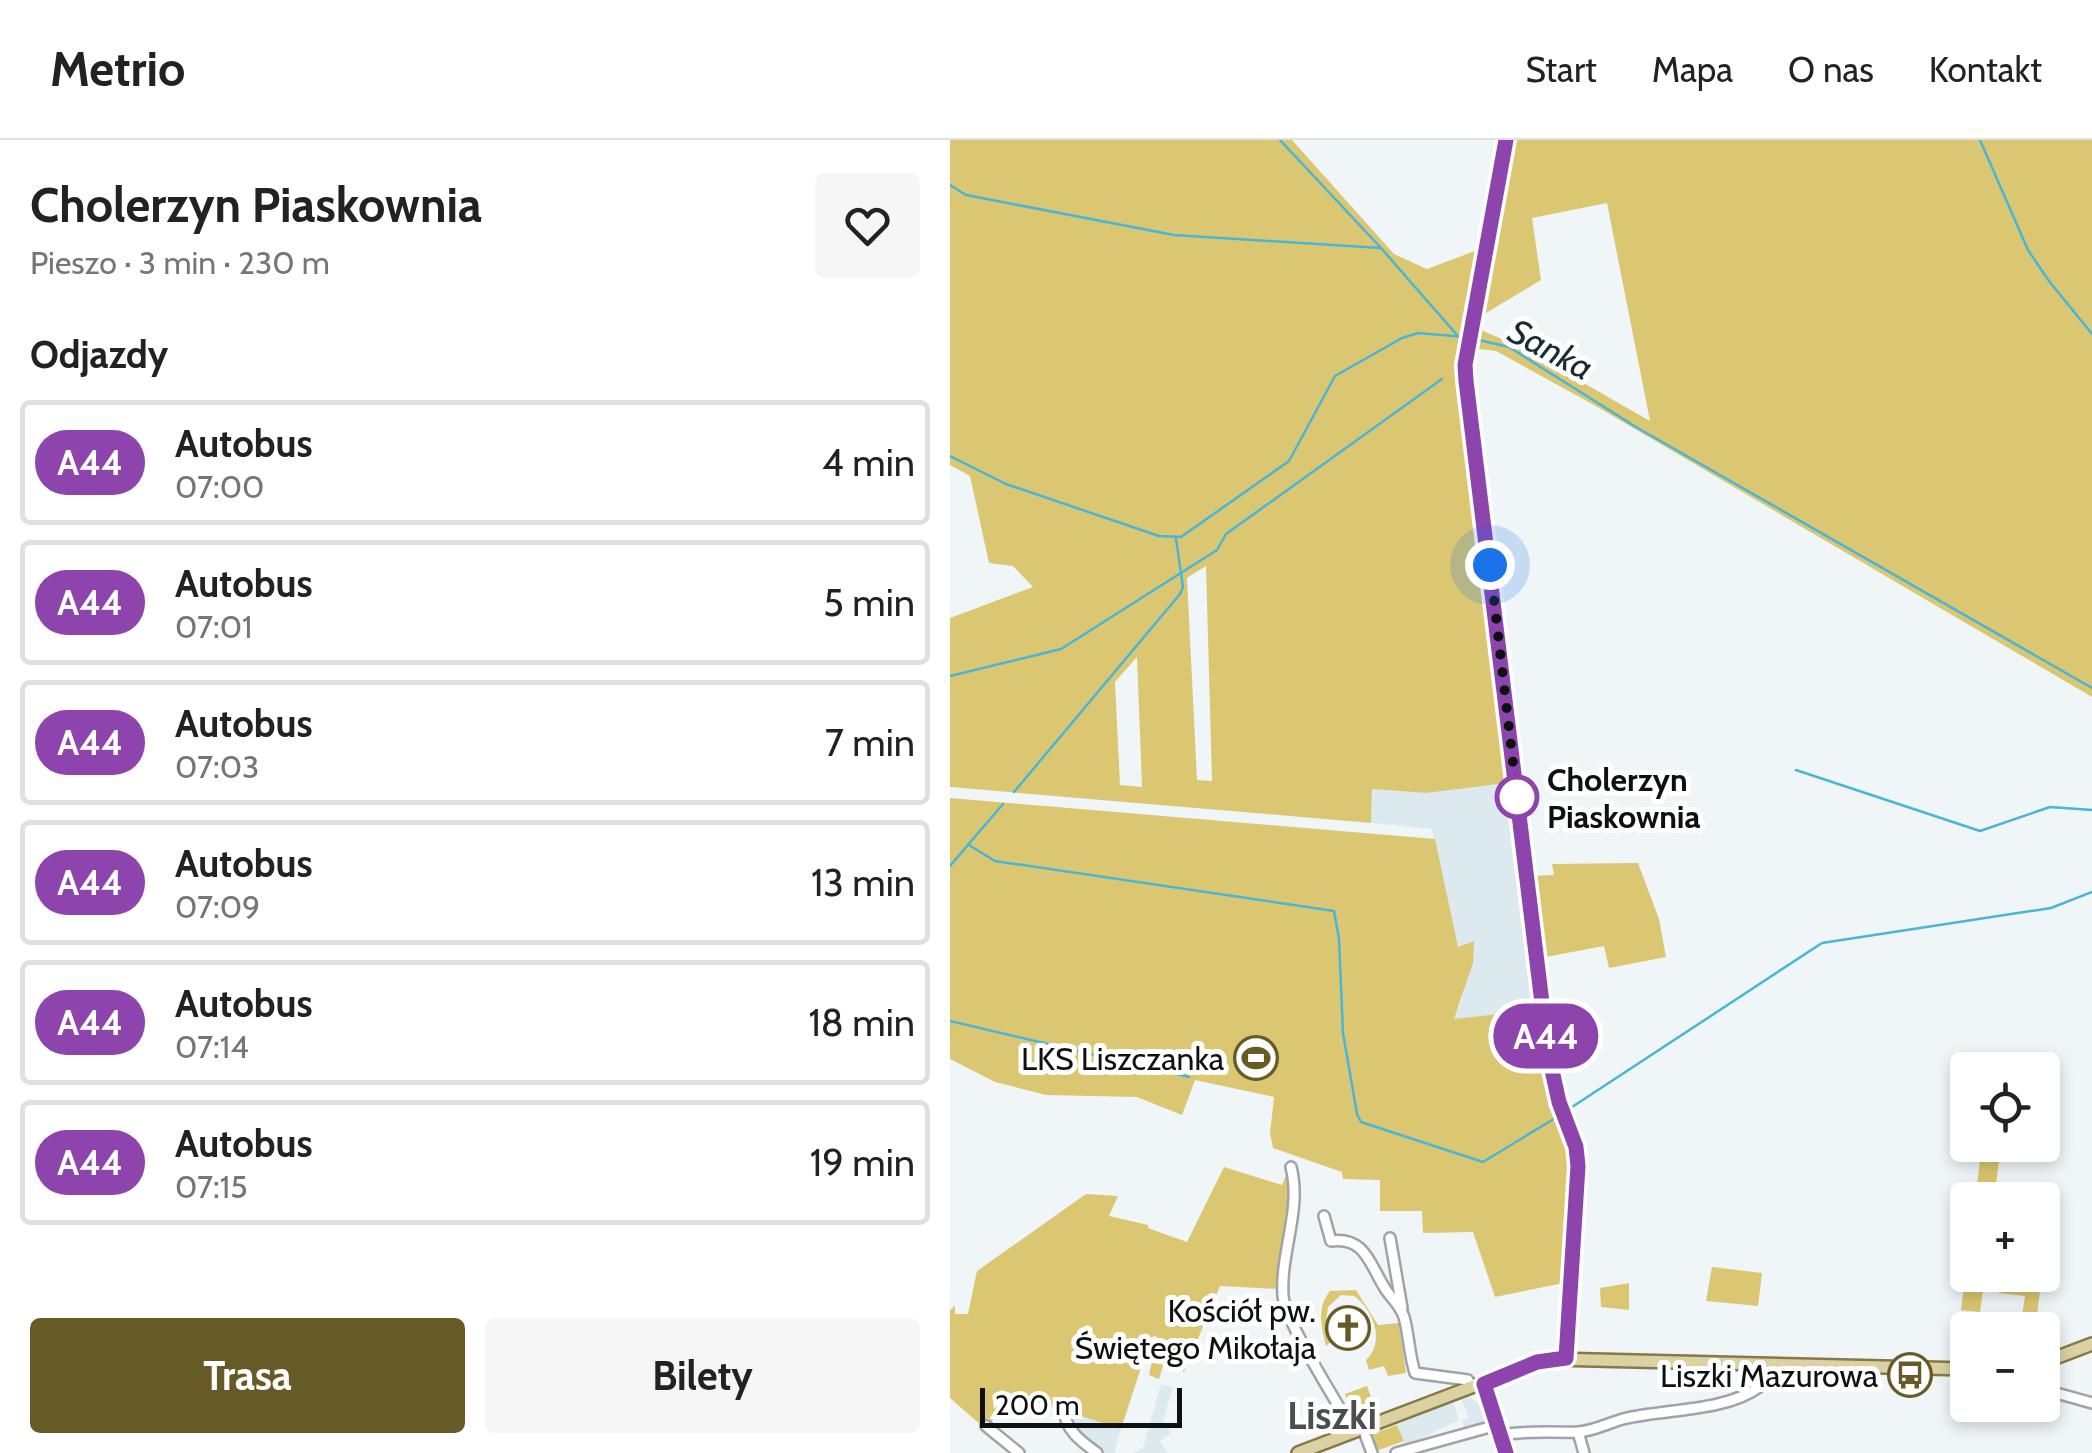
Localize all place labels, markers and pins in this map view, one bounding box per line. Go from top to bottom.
place label: Cholerzyn Piaskownia [1547,760,1701,836]
marker: Cholerzyn Piaskownia [1496,776,1538,818]
sports icon: LKS Liszczanka [1233,1035,1279,1081]
place label: LKS Liszczanka [1021,1039,1225,1078]
place label: Kościół pw. Świętego Mikołaja [1074,1291,1317,1367]
church icon: Kościół pw. Świętego Mikołaja [1325,1305,1371,1351]
bus stop icon: Liszki Mazurowa [1887,1352,1933,1398]
place label: Liszki Mazurowa [1660,1356,1879,1395]

